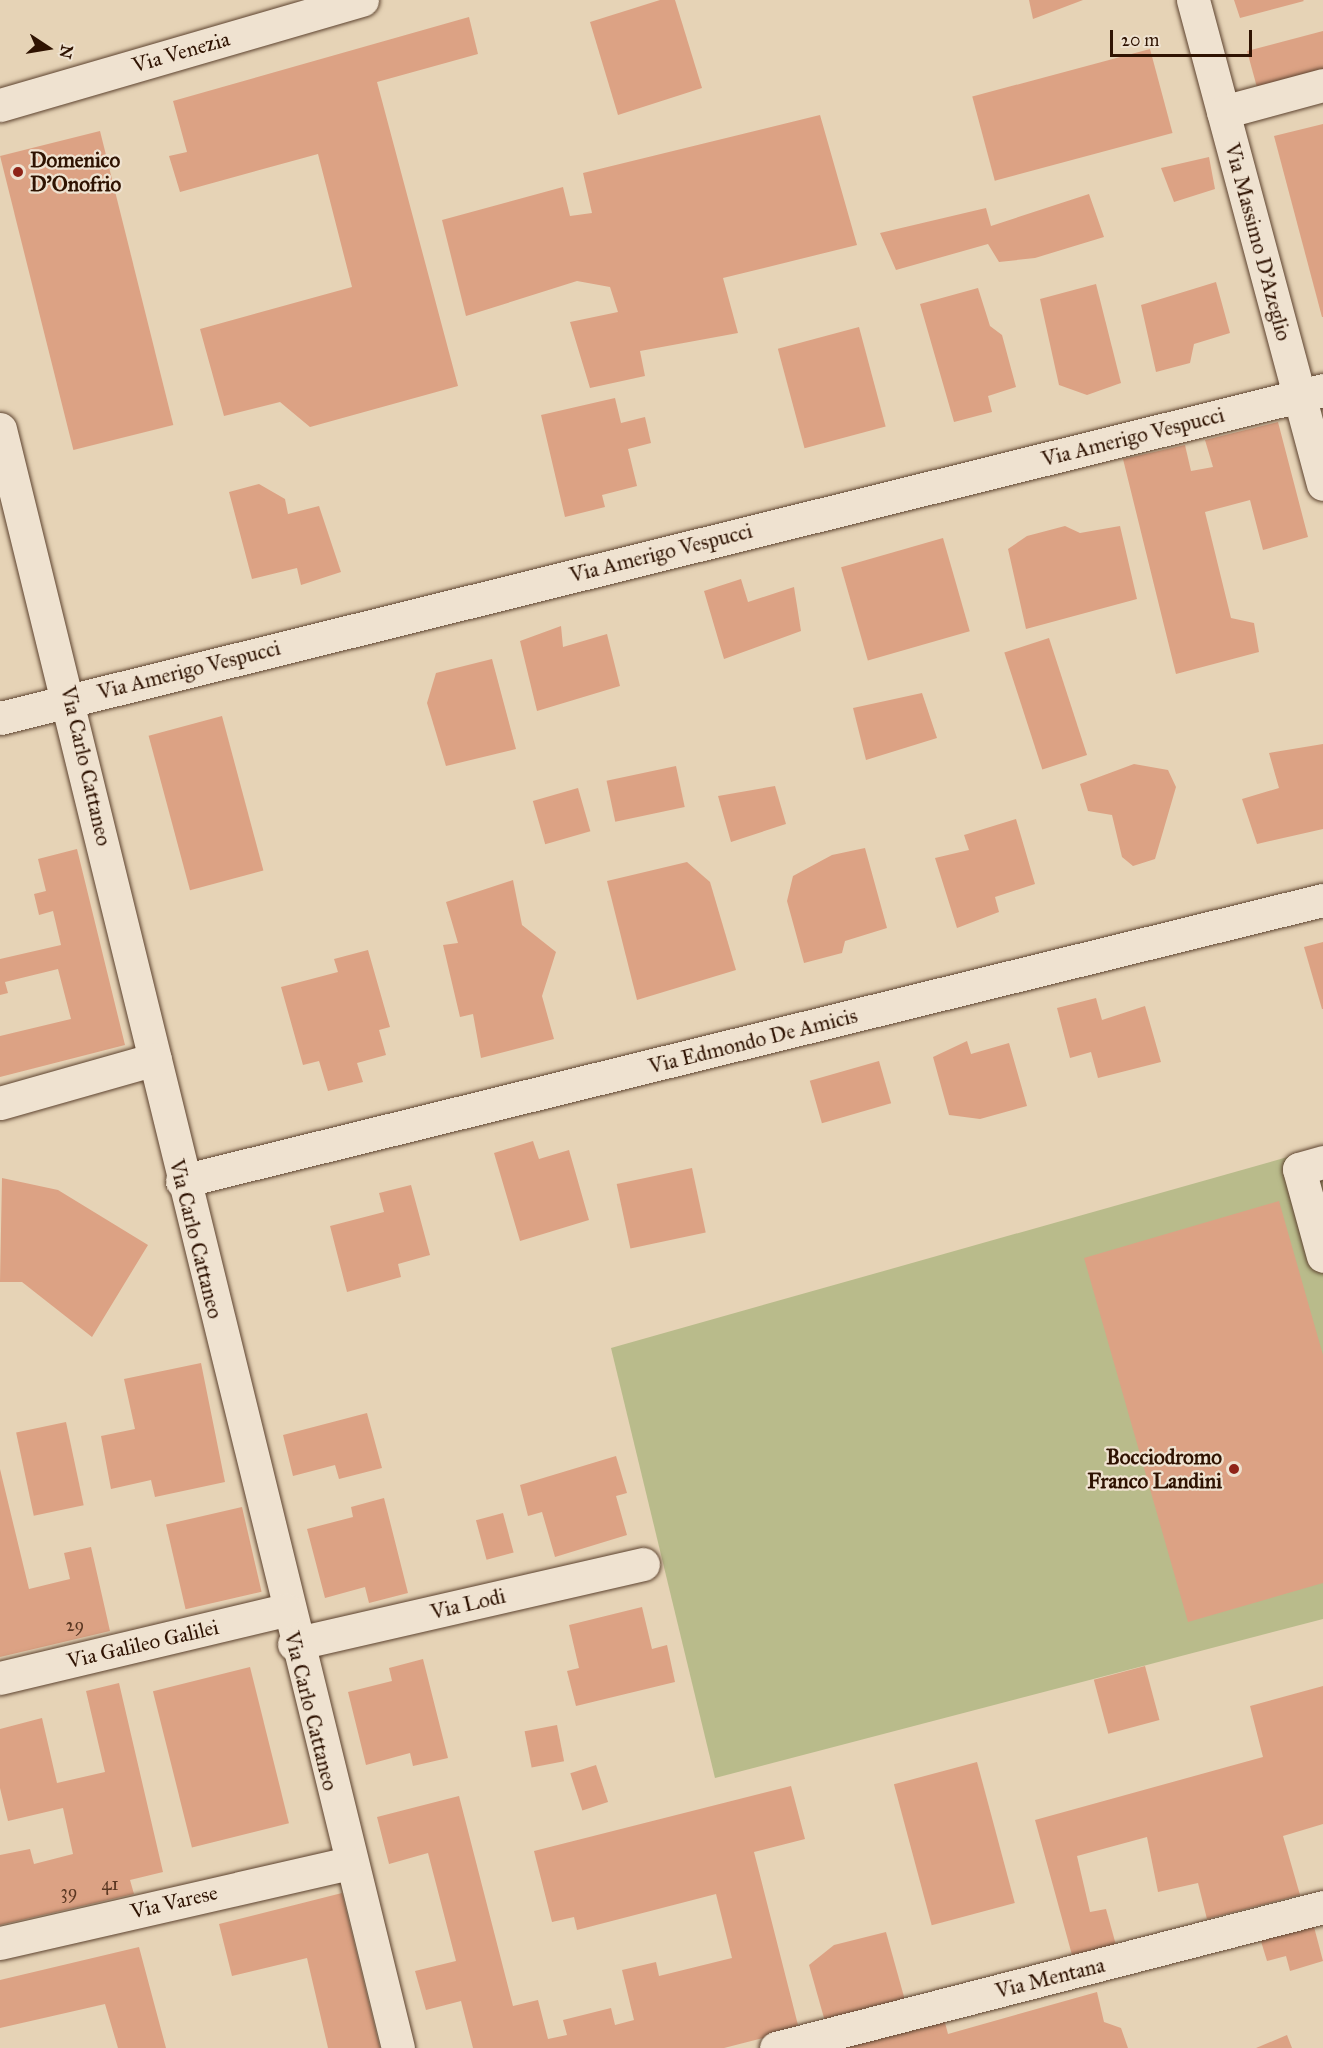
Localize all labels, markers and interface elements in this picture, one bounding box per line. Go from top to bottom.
north arrow [18,18,78,78]
scale bar [1113,18,1256,56]
street label: Via Venezia [129,26,233,78]
text: 20 m [1121,29,1159,51]
text: N [55,43,77,60]
street label: Via Massimo D'Azeglio [1219,140,1297,344]
place label: Domenico D'Onofrio [30,147,121,197]
marker: Domenico D'Onofrio [11,165,25,179]
street label: Via Amerigo Vespucci [1039,402,1227,472]
street label: Via Amerigo Vespucci [567,518,755,588]
street label: Via Amerigo Vespucci [95,635,283,705]
street label: Via Carlo Cattaneo [55,684,117,848]
street label: Via Edmondo De Amicis [646,1003,860,1079]
street label: Via Carlo Cattaneo [164,1157,228,1321]
place label: Bocciodromo Franco Landini [1087,1444,1222,1494]
marker: Bocciodromo Franco Landini [1227,1462,1241,1476]
street label: Via Lodi [428,1583,508,1625]
street label: Via Galileo Galilei [65,1614,221,1674]
house number: 29 [66,1614,84,1636]
street label: Via Carlo Cattaneo [279,1629,343,1793]
house number: 41 [101,1873,119,1895]
street label: Via Varese [128,1880,220,1924]
house number: 39 [61,1881,77,1903]
street label: Via Mentana [993,1952,1107,2004]

